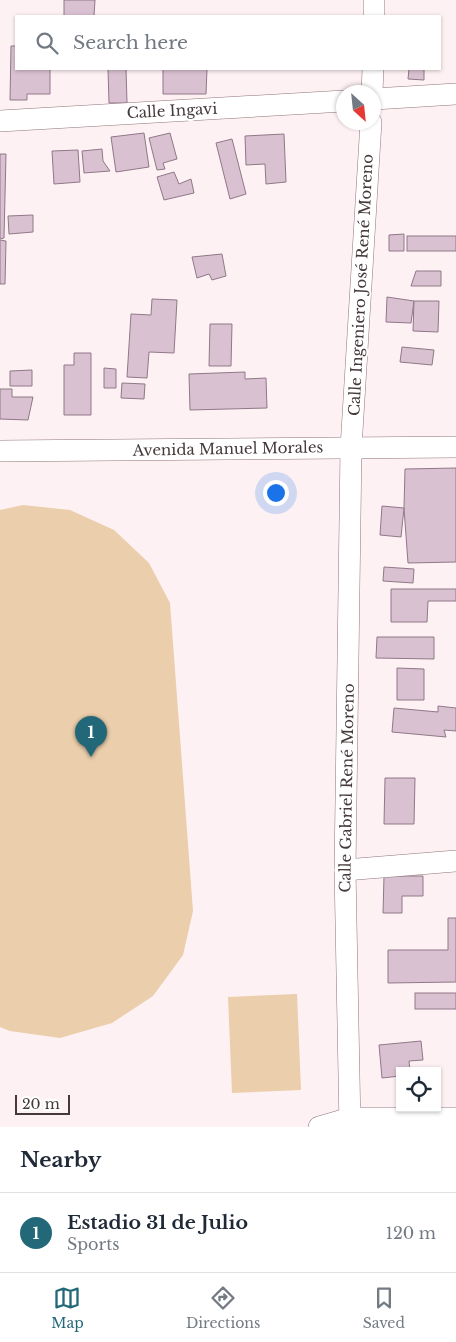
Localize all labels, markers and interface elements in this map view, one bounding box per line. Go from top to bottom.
search box [15,15,441,70]
icon: search [33,29,61,57]
text: Search here [73,31,188,54]
north arrow [336,85,381,130]
street label: Calle Ingavi [126,99,218,122]
street label: Calle Ingeniero José René Moreno [344,153,377,416]
street label: Avenida Manuel Morales [132,437,324,460]
your location [263,480,289,506]
street label: Calle Gabriel René Moreno [335,683,358,893]
pin: 1 [75,716,107,757]
map controls [396,1067,441,1112]
button: locate [396,1067,441,1112]
scale bar [15,1092,70,1115]
text: 20 m [22,1095,60,1113]
text: Nearby [20,1147,101,1173]
text: Estadio 31 de Julio [67,1211,248,1234]
text: 1 [33,1223,39,1243]
text: 120 m [386,1223,436,1243]
text: Sports [67,1234,120,1254]
tab: Map [51,1284,84,1332]
tab: Directions [186,1284,260,1332]
tab: Saved [363,1284,405,1332]

